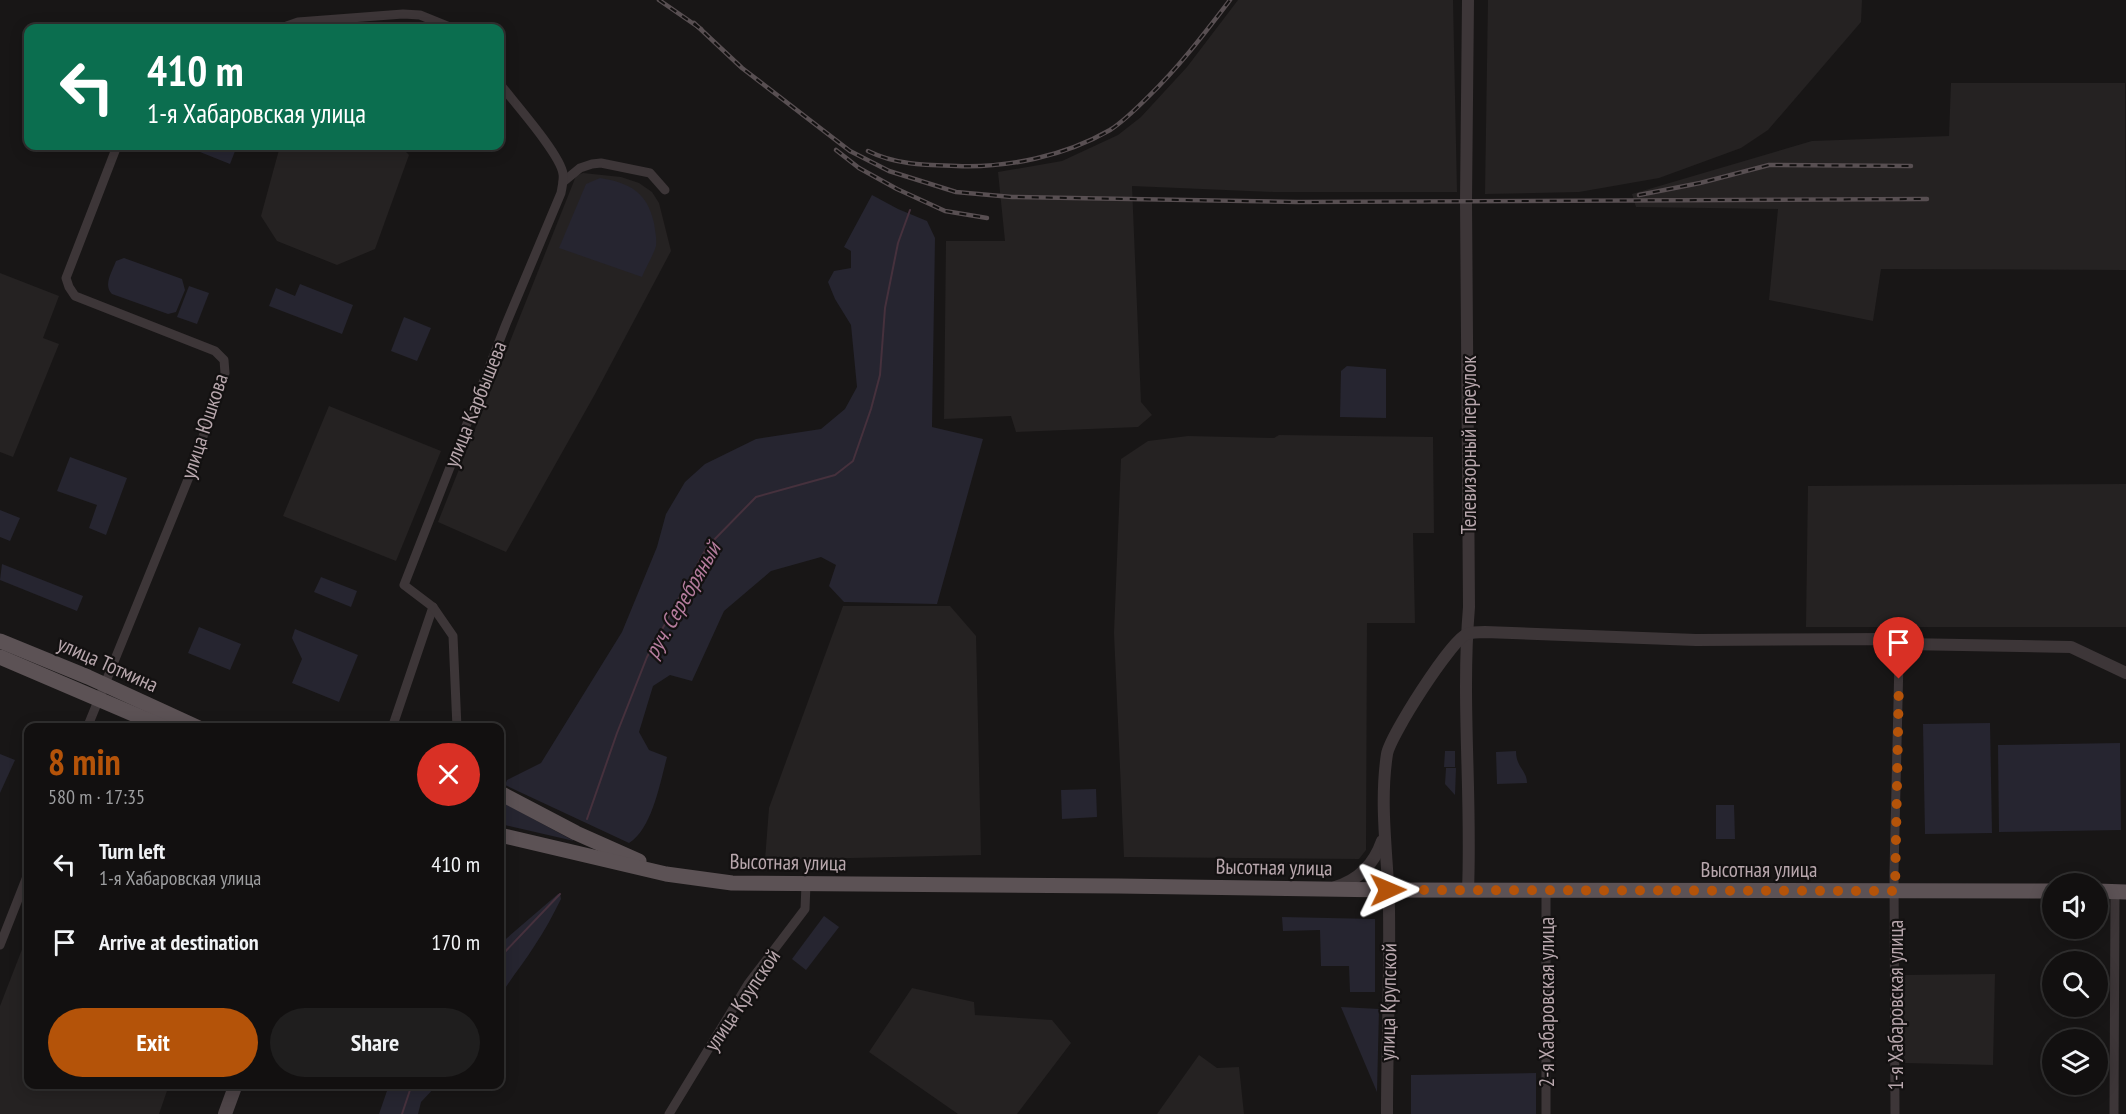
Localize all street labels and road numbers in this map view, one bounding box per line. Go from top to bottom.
street label: улица Карбышева [437,337,513,471]
street label: Телевизорный переулок [1455,356,1482,534]
street label: улица Юшкова [174,370,234,482]
street label: улица Тотмина [53,630,163,698]
street label: Высотная улица [729,847,847,877]
street label: Высотная улица [1215,852,1333,882]
street label: Высотная улица [1701,856,1817,883]
street label: 2-я Хабаровская улица [1533,917,1560,1087]
street label: 1-я Хабаровская улица [1882,920,1909,1090]
street label: улица Крупской [1373,943,1403,1061]
street label: улица Крупской [698,944,786,1056]

